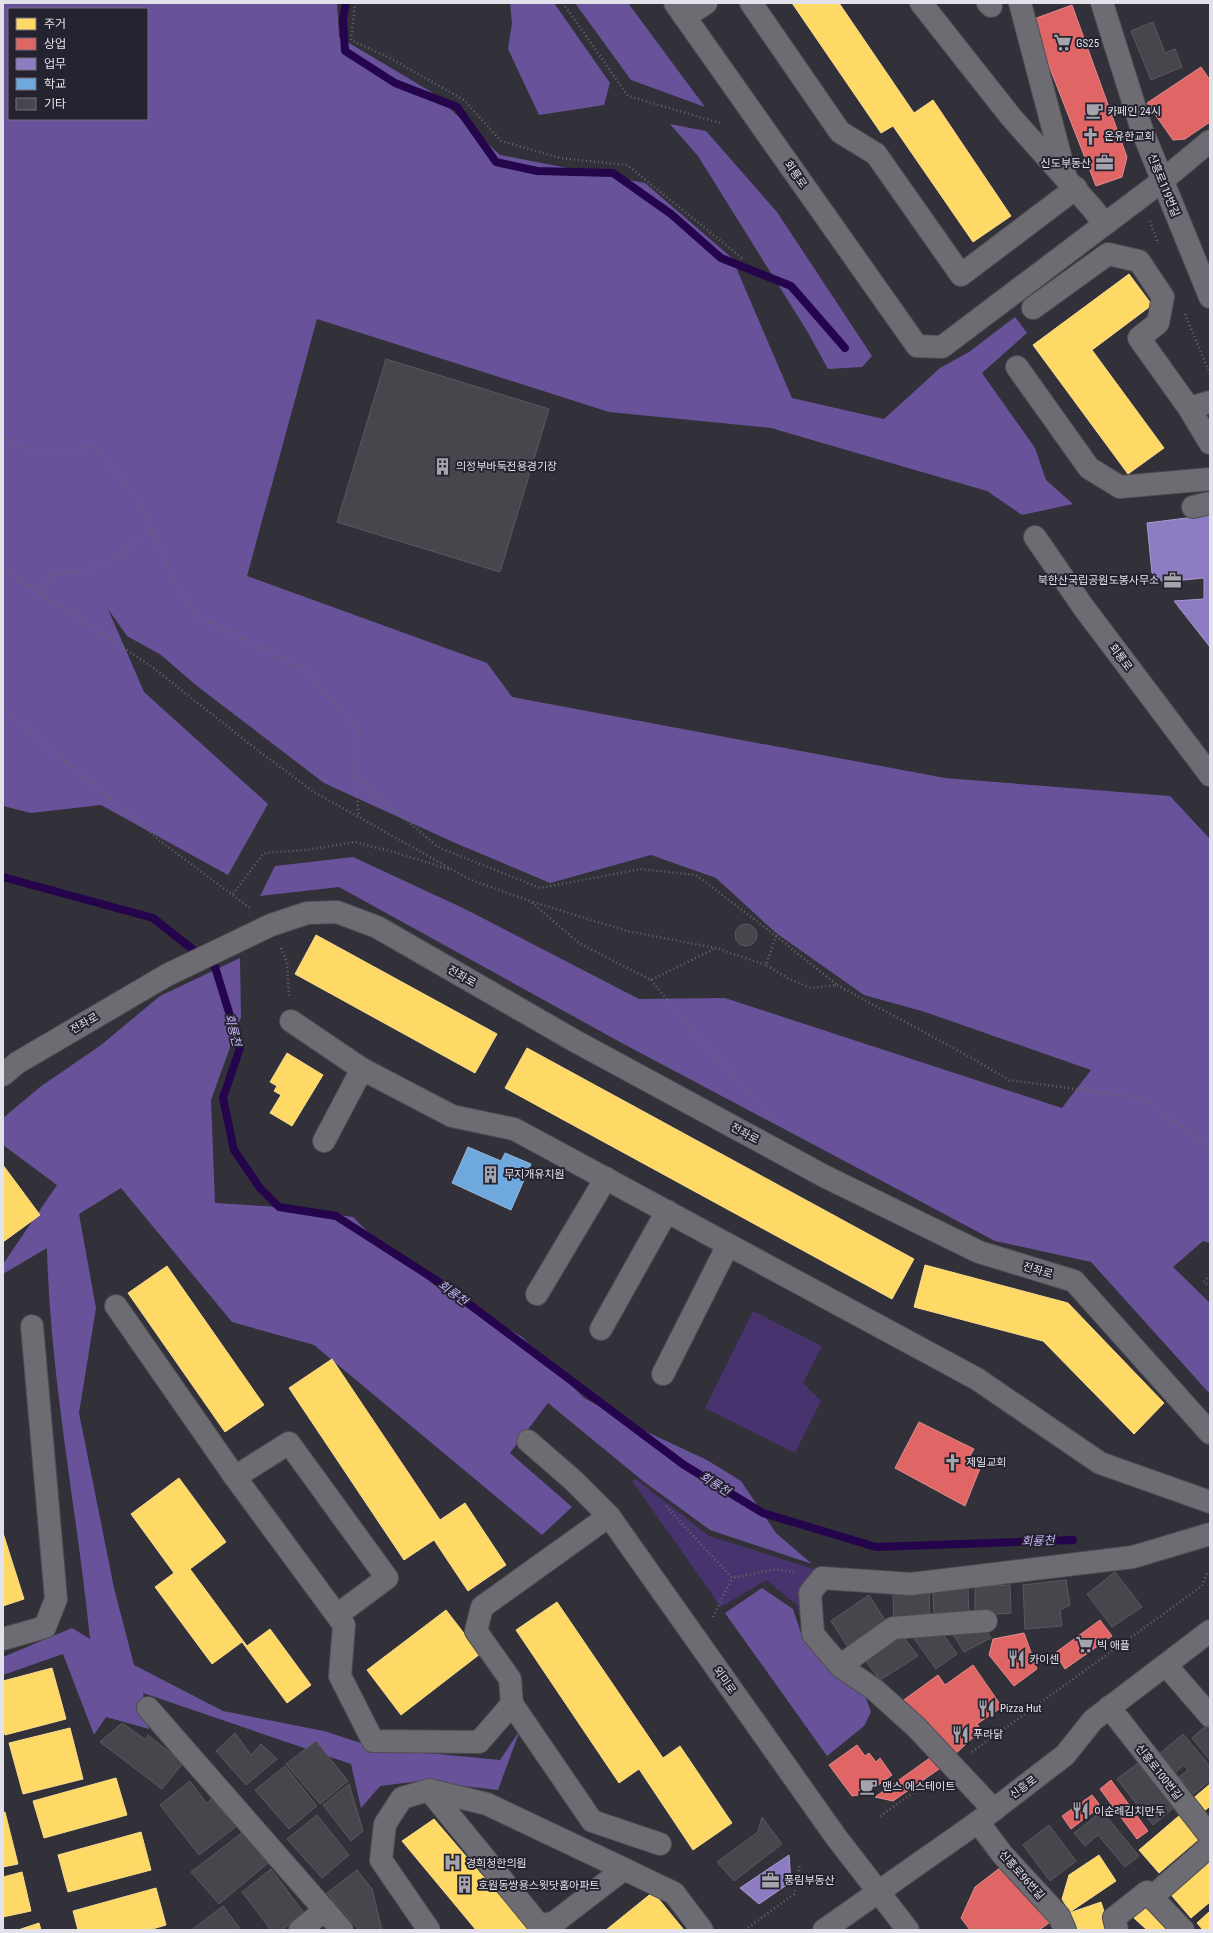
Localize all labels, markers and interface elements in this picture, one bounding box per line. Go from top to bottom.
legend [8,8,148,120]
text: 주거 [44,17,66,31]
supermarket icon: GS25 [1053,33,1073,53]
text: 상업 [44,37,66,51]
place label: GS25 [1076,37,1099,50]
text: 업무 [44,57,66,71]
text: 학교 [44,77,66,91]
text: 기타 [44,97,66,111]
cafe icon: 카페인 24시 [1084,101,1104,121]
place label: 카페인 24시 [1107,105,1161,118]
church icon: 온유한교회 [1081,126,1101,146]
place label: 온유한교회 [1104,130,1155,143]
street label: 신흥로119번길 [1145,152,1182,219]
office icon: 신도부동산 [1094,153,1114,173]
place label: 신도부동산 [1040,157,1091,170]
street label: 회룡로 [782,158,810,190]
building icon: 의정부바둑전용경기장 [433,456,453,476]
place label: 의정부바둑전용경기장 [456,460,557,473]
office icon: 북한산국립공원도봉사무소 [1162,570,1182,590]
place label: 북한산국립공원도봉사무소 [1038,574,1159,587]
street label: 회룡로 [1106,641,1135,673]
street label: 전좌로 [445,963,478,990]
street label: 전좌로 [68,1010,101,1037]
water label: 회룡천 [222,1012,244,1050]
street label: 전좌로 [728,1121,761,1146]
building icon: 무지개유치원 [481,1164,501,1184]
place label: 무지개유치원 [504,1168,565,1181]
street label: 전좌로 [1021,1260,1054,1281]
water label: 회룡천 [435,1278,472,1310]
church icon: 제일교회 [943,1452,963,1472]
place label: 제일교회 [966,1456,1006,1469]
water label: 회룡천 [697,1469,734,1500]
water label: 회룡천 [1021,1533,1057,1549]
supermarket icon: 빅 애플 [1074,1635,1094,1655]
place label: 빅 애플 [1097,1639,1130,1652]
restaurant icon: 카이센 [1006,1649,1026,1669]
place label: 카이센 [1029,1653,1059,1666]
street label: 외미로 [711,1664,739,1696]
restaurant icon: Pizza Hut [977,1698,997,1718]
place label: Pizza Hut [1000,1702,1041,1715]
restaurant icon: 푸라닭 [950,1724,970,1744]
place label: 푸라닭 [973,1728,1003,1741]
street label: 신흥로100번길 [1133,1742,1184,1803]
street label: 신흥로 [1007,1773,1039,1802]
cafe icon: 맨스 에스테이트 [859,1776,879,1796]
place label: 맨스 에스테이트 [882,1780,955,1793]
restaurant icon: 이순례김치만두 [1071,1801,1091,1821]
place label: 이순례김치만두 [1094,1805,1165,1818]
street label: 신흥로96번길 [996,1848,1047,1903]
hospital icon: 경희청한의원 [443,1853,463,1873]
place label: 경희청한의원 [466,1857,527,1870]
office icon: 풍림부동산 [761,1870,781,1890]
place label: 풍림부동산 [784,1874,835,1887]
building icon: 호원동쌍용스윗닷홈아파트 [455,1875,475,1895]
place label: 호원동쌍용스윗닷홈아파트 [478,1879,599,1892]

